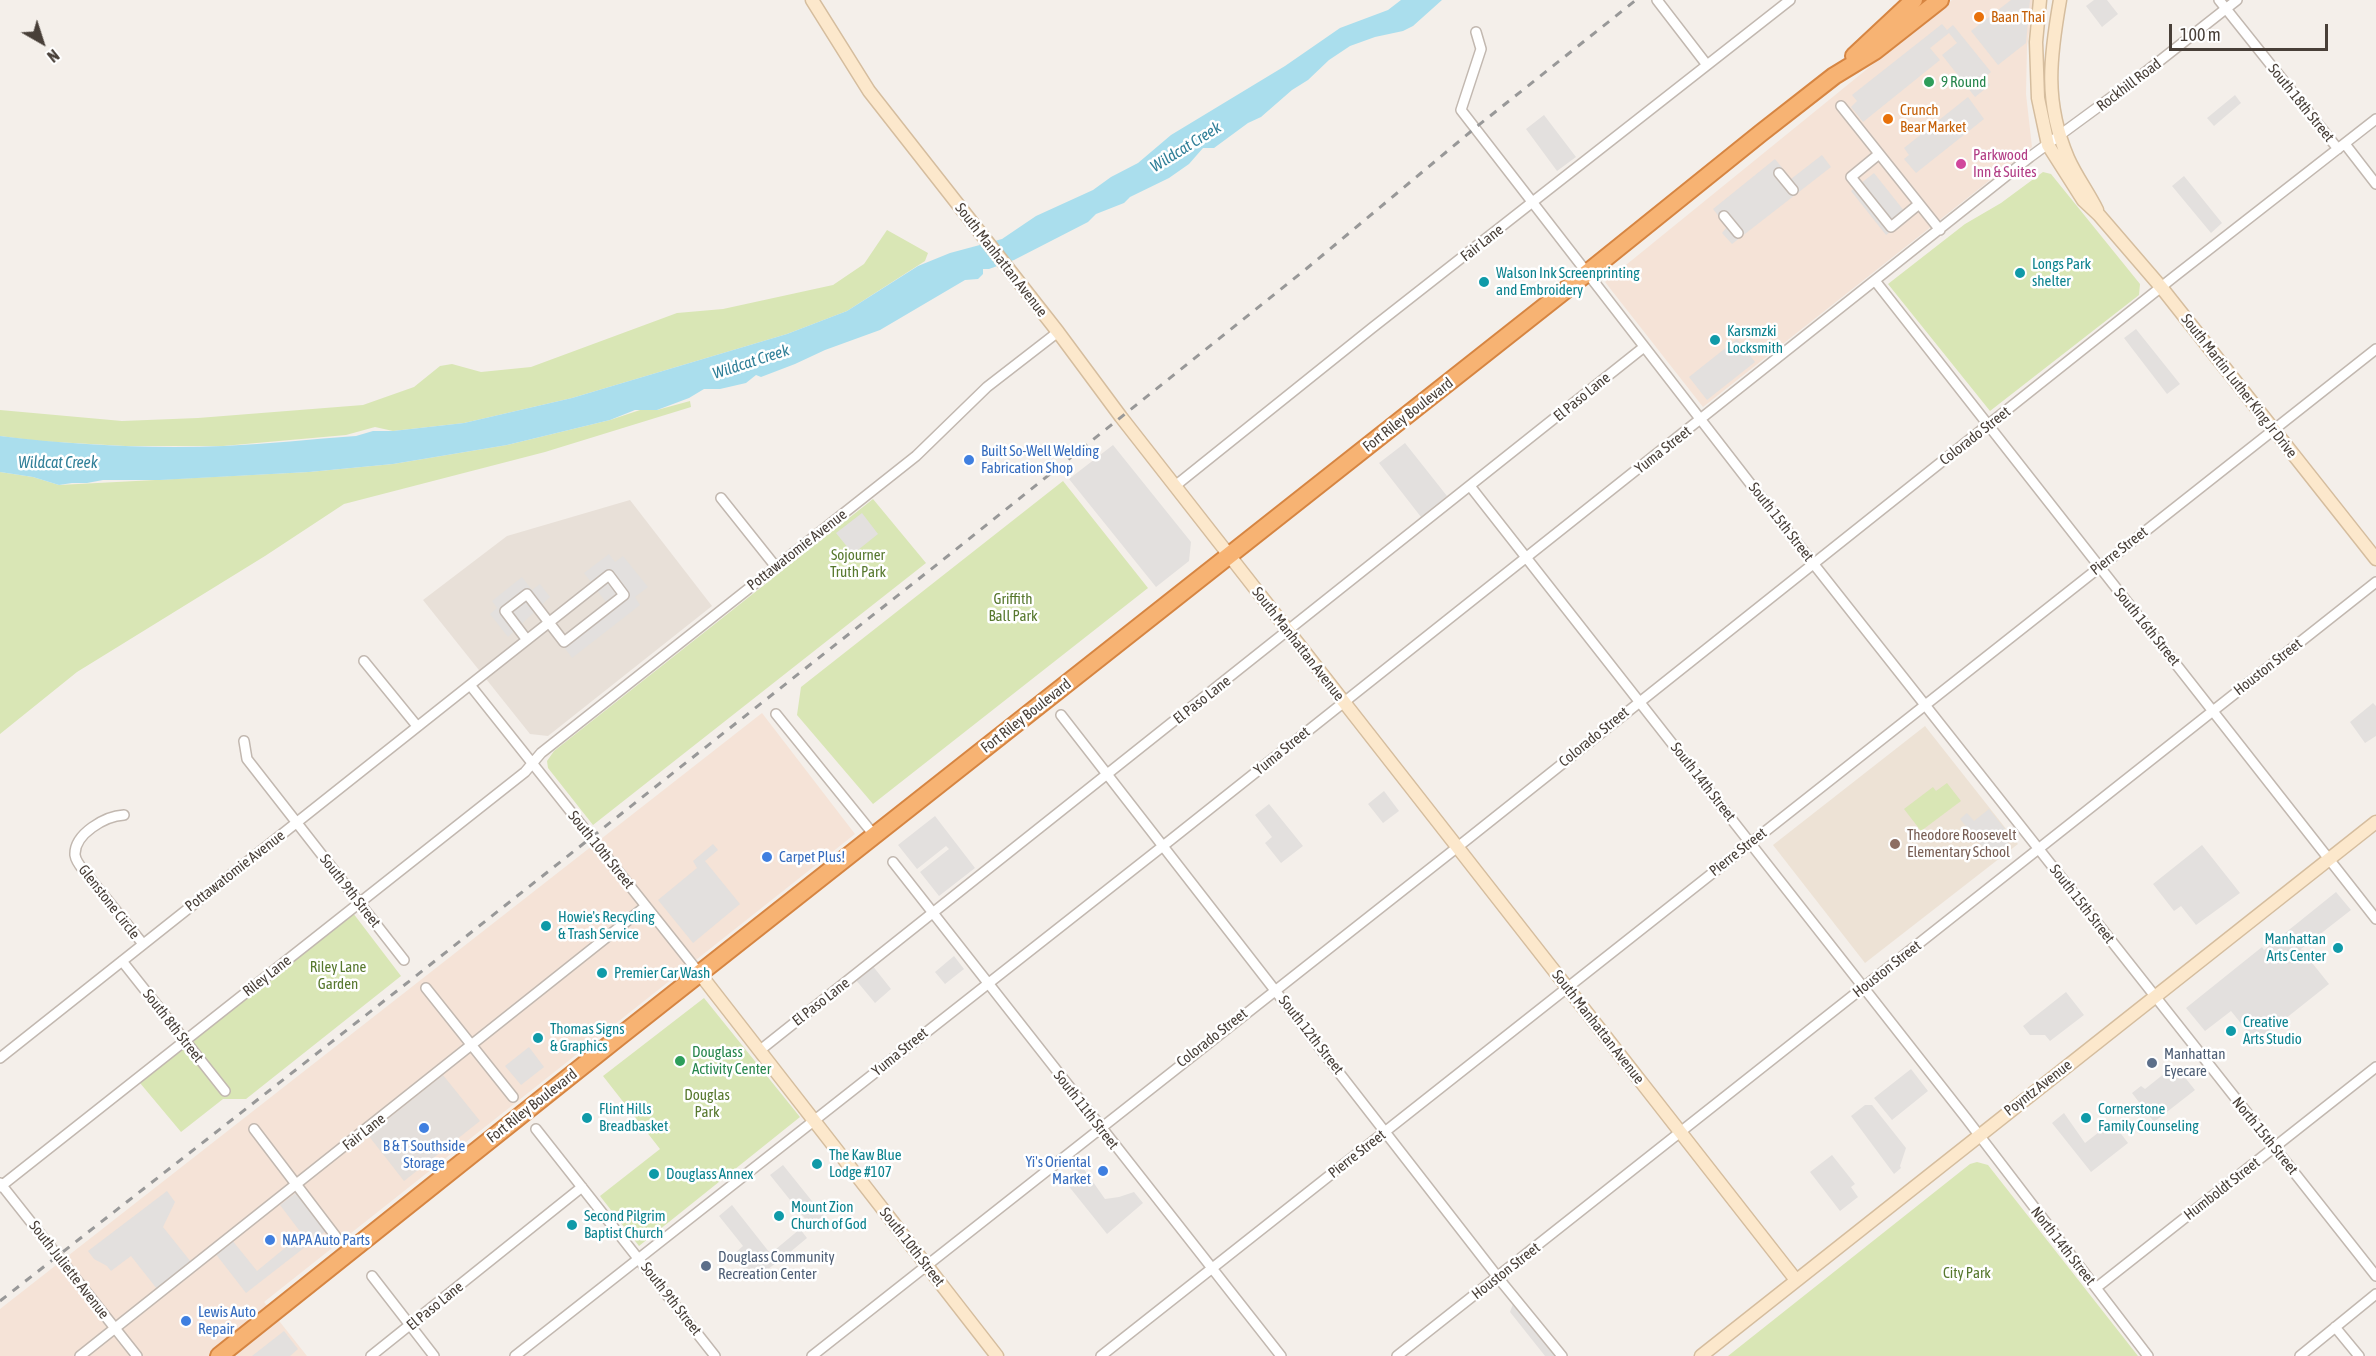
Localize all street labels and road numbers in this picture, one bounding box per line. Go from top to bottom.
street label: Rockhill Road [2093,55,2165,115]
street label: South 18th Street [2264,60,2338,146]
street label: South Manhattan Avenue [951,200,1051,320]
street label: Fair Lane [1457,221,1507,265]
street label: South Martin Luther King Jr Drive [2177,311,2301,461]
street label: El Paso Lane [1550,369,1614,425]
street label: Fort Riley Boulevard [1359,374,1457,456]
street label: Colorado Street [1936,403,2014,469]
street label: Yuma Street [1631,422,1695,478]
street label: South 15th Street [1745,479,1817,565]
street label: Pottawatomie Avenue [744,506,850,594]
street label: Pierre Street [2087,523,2151,579]
street label: South Manhattan Avenue [1248,584,1348,704]
street label: South 16th Street [2110,584,2184,670]
street label: Houston Street [2230,635,2306,699]
street label: El Paso Lane [1170,672,1234,728]
street label: Fort Riley Boulevard [977,675,1075,757]
street label: Colorado Street [1555,703,1633,771]
street label: Yuma Street [1250,723,1314,779]
street label: South 14th Street [1667,739,1739,825]
street label: South 10th Street [564,807,638,893]
street label: Pierre Street [1706,824,1770,880]
street label: Pottawatomie Avenue [182,827,288,915]
street label: South 9th Street [316,851,384,931]
street label: Glenstone Circle [74,861,144,943]
street label: South 15th Street [2046,861,2118,947]
street label: Houston Street [1849,937,1925,1001]
street label: Riley Lane [239,952,295,1000]
street label: South Manhattan Avenue [1548,967,1648,1087]
street label: El Paso Lane [789,974,853,1030]
street label: South 8th Street [139,986,207,1066]
street label: South 12th Street [1275,992,1347,1078]
street label: Colorado Street [1173,1005,1251,1071]
street label: Yuma Street [868,1024,932,1080]
street label: Poyntz Avenue [2001,1056,2075,1120]
street label: Fort Riley Boulevard [483,1065,581,1147]
street label: South 11th Street [1050,1067,1122,1153]
street label: North 15th Street [2228,1094,2302,1178]
street label: Fair Lane [339,1110,389,1154]
street label: Pierre Street [1325,1126,1389,1182]
street label: Humboldt Street [2181,1154,2263,1224]
street label: North 14th Street [2027,1203,2099,1289]
street label: South 10th Street [876,1204,948,1290]
street label: South Juliette Avenue [25,1217,113,1323]
street label: Houston Street [1468,1239,1544,1303]
street label: South 9th Street [637,1259,705,1339]
street label: El Paso Lane [403,1278,467,1334]

